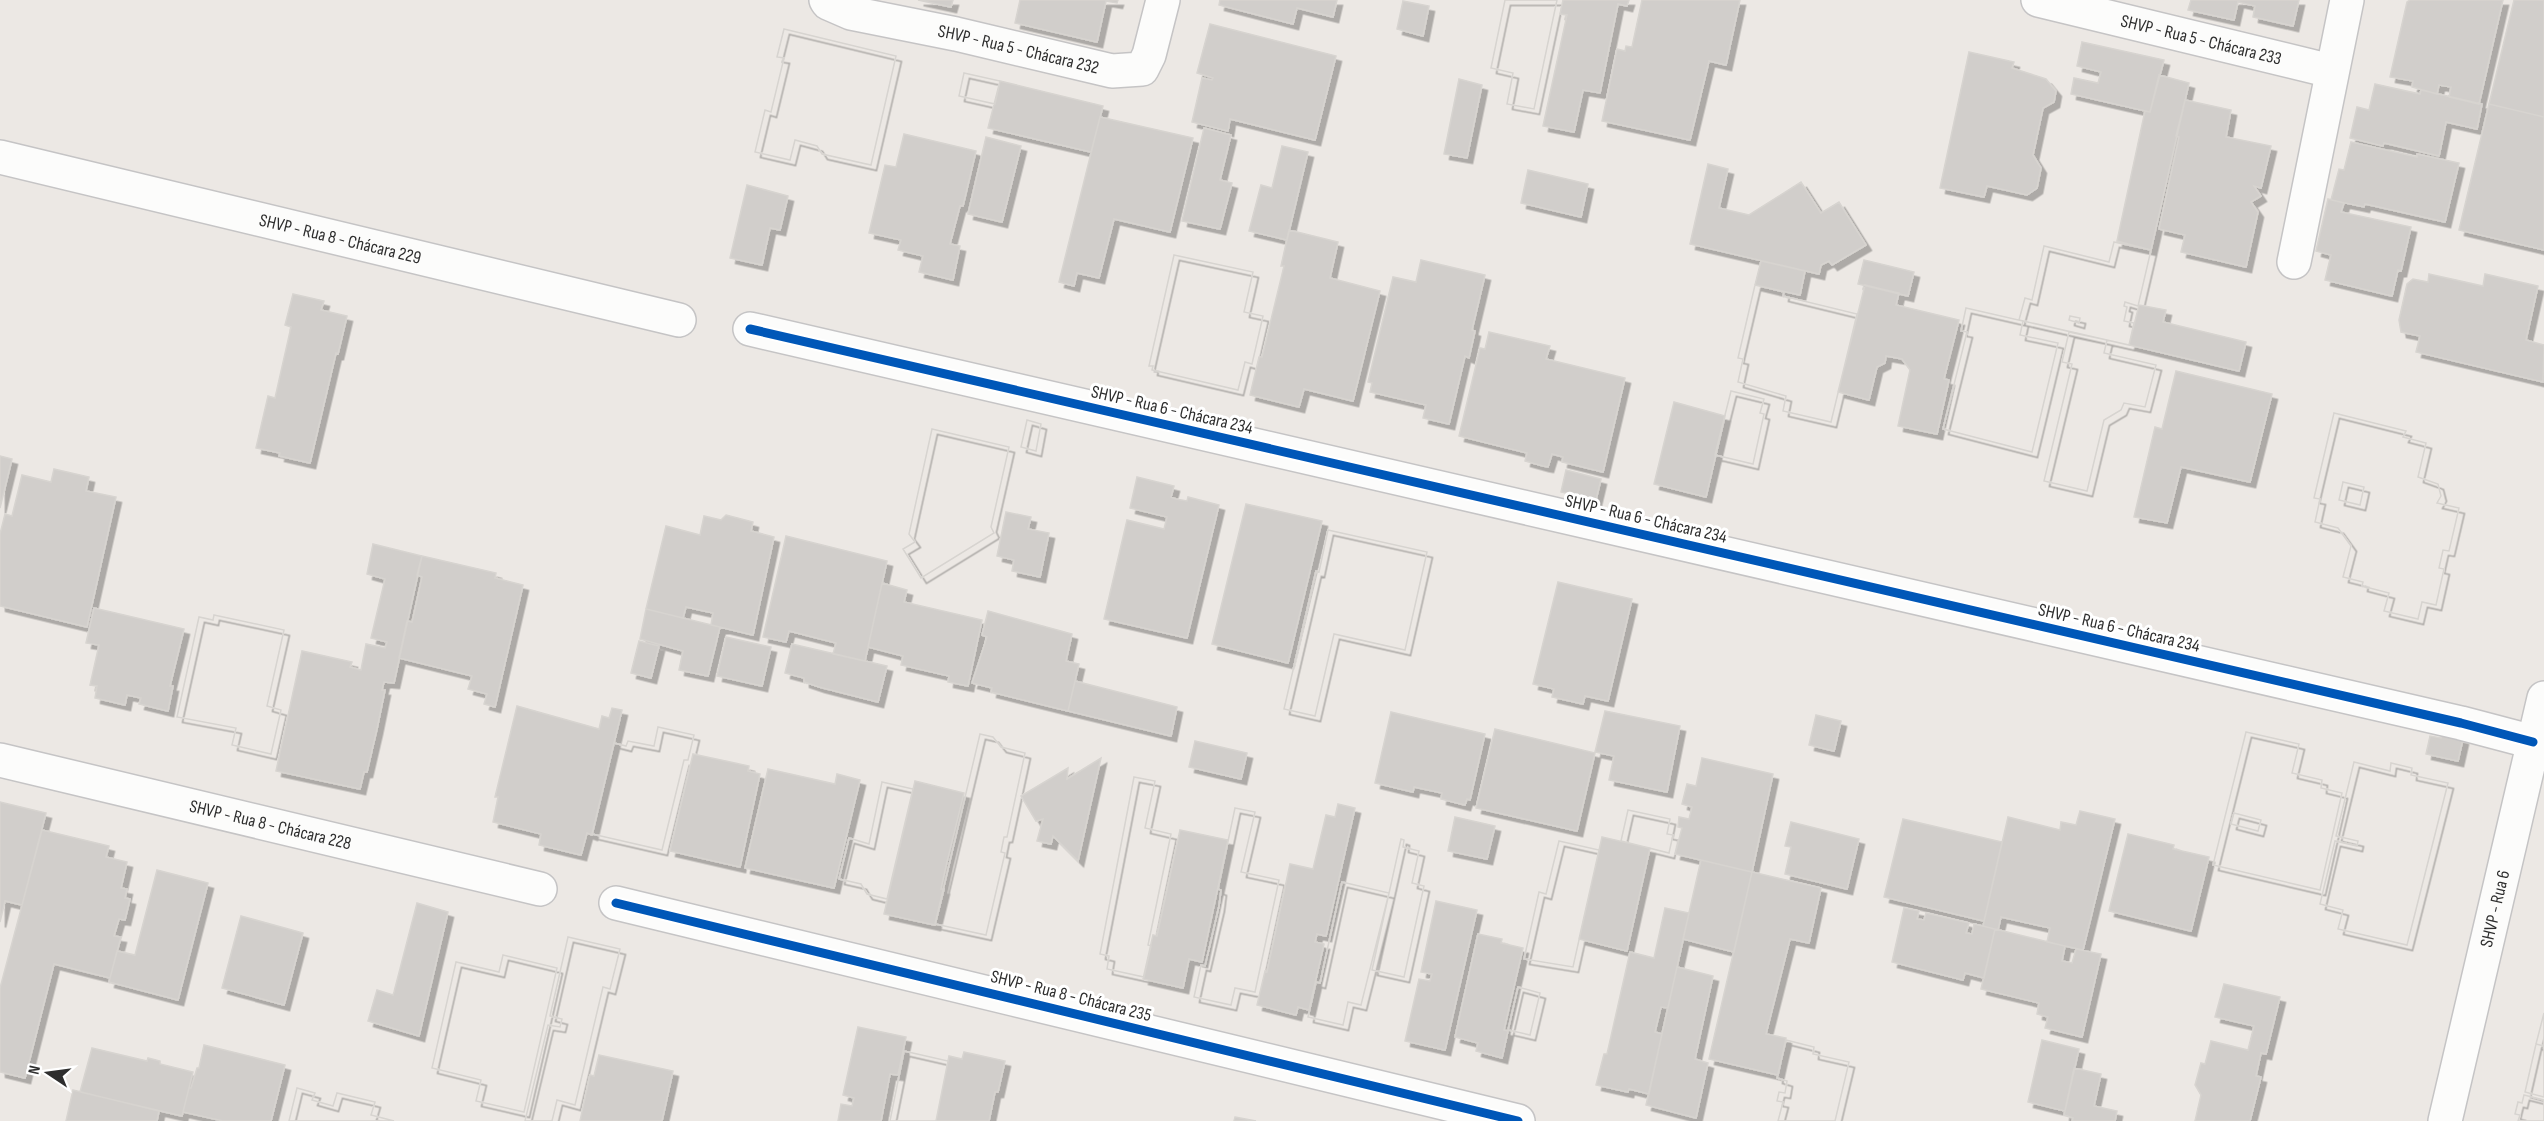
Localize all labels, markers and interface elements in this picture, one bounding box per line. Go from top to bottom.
street label: SHVP - Rua 5 - Chácara 233 [2119,10,2284,69]
street label: SHVP - Rua 5 - Chácara 232 [936,20,1101,78]
street label: SHVP - Rua 8 - Chácara 229 [257,209,423,268]
street label: SHVP - Rua 6 - Chácara 234 [1089,381,1255,439]
street label: SHVP - Rua 6 - Chácara 234 [1563,490,1729,548]
street label: SHVP - Rua 6 - Chácara 234 [2036,599,2202,657]
street label: SHVP - Rua 8 - Chácara 228 [187,795,353,854]
street label: SHVP - Rua 6 [2476,868,2514,949]
street label: SHVP - Rua 8 - Chácara 235 [988,966,1154,1026]
north arrow [18,1043,78,1103]
text: N [25,1064,45,1076]

